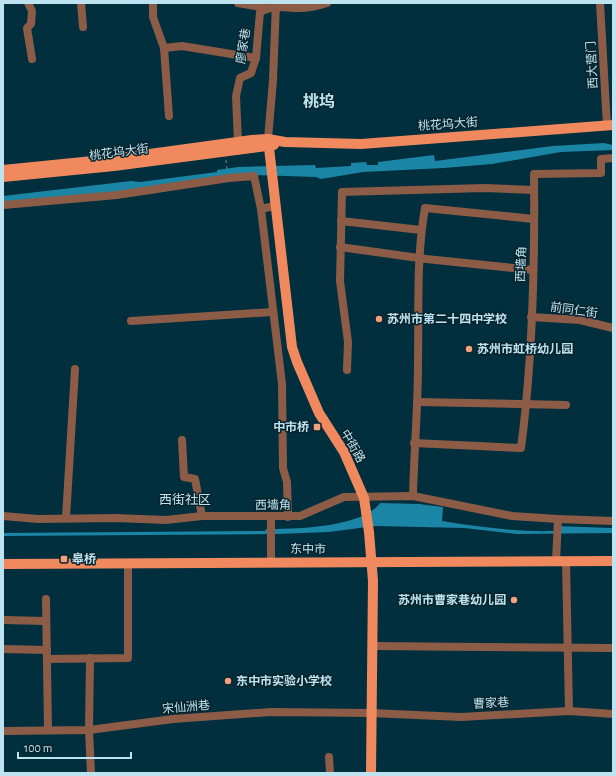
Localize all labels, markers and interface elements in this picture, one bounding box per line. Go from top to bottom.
street label: 廖家巷 [233,27,252,65]
street label: 西大营门 [584,41,599,89]
district label: 桃坞 [303,92,335,110]
street label: 桃花坞大街 [418,115,478,132]
street label: 桃花坞大街 [88,141,150,162]
street label: 西墙角 [513,246,528,282]
street label: 前同仁街 [549,300,599,319]
place label: 苏州市第二十四中学校 [387,312,507,325]
marker: 苏州市第二十四中学校 [374,314,384,324]
place label: 苏州市虹桥幼儿园 [477,342,573,355]
marker: 苏州市虹桥幼儿园 [464,344,474,354]
place label: 中市桥 [273,420,309,433]
marker: 中市桥 [312,422,322,432]
street label: 中街路 [339,427,368,465]
district label: 西街社区 [159,493,211,507]
street label: 西墙角 [255,498,291,511]
street label: 东中市 [290,542,326,555]
place label: 皋桥 [72,552,96,565]
marker: 皋桥 [59,554,69,564]
place label: 苏州市曹家巷幼儿园 [398,593,506,606]
marker: 苏州市曹家巷幼儿园 [509,595,519,605]
place label: 东中市实验小学校 [236,674,332,687]
marker: 东中市实验小学校 [223,676,233,686]
street label: 曹家巷 [473,695,509,710]
street label: 宋仙洲巷 [161,698,210,715]
scale bar [18,734,131,760]
text: 100 m [24,742,52,754]

